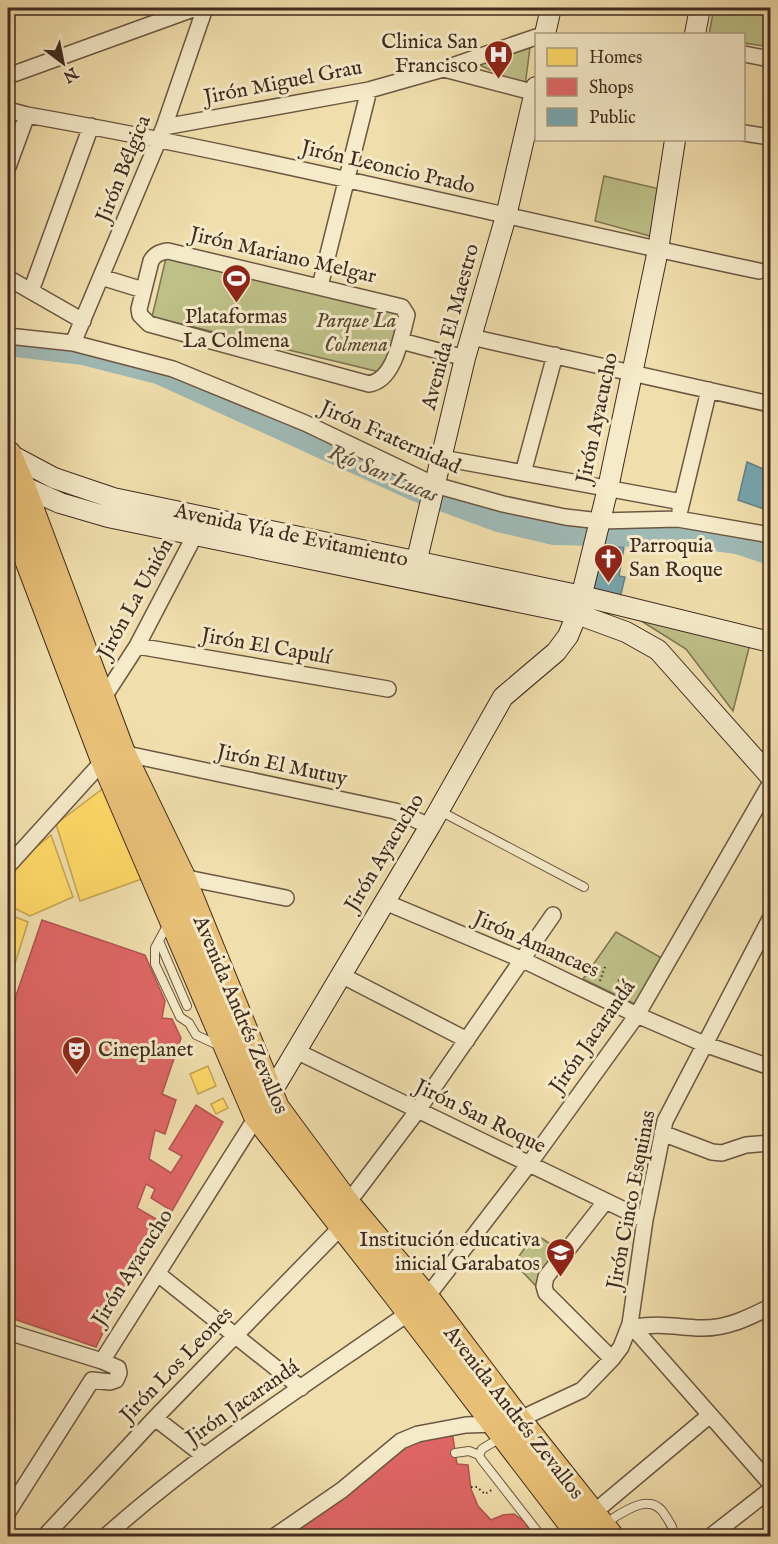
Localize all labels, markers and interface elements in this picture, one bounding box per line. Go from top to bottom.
place label: Clinica San Francisco [381,29,478,80]
north arrow [33,33,93,93]
legend [535,33,745,141]
hospital icon: Clinica San Francisco [483,38,515,80]
text: Homes [589,47,642,70]
street label: Jirón Miguel Grau [200,54,365,112]
text: N [59,61,82,86]
text: Shops [589,77,634,100]
text: Public [589,107,636,130]
street label: Jirón Bélgica [90,111,158,228]
street label: Jirón Leoncio Prado [296,134,478,201]
street label: Jirón Mariano Melgar [185,221,379,291]
street label: Avenida El Maestro [416,241,486,414]
sports icon: Plataformas La Colmena [220,262,252,304]
place label: Plataformas La Colmena [183,304,290,355]
park label: Parque La Colmena [316,308,396,359]
street label: Jirón Ayacucho [571,350,625,488]
street label: Jirón Fraternidad [314,394,465,481]
water label: Río San Lucas [324,438,443,510]
street label: Avenida Vía de Evitamiento [171,498,411,574]
place label: Parroquia San Roque [629,533,723,584]
street label: Jirón La Unión [91,534,180,666]
church icon: Parroquia San Roque [592,542,624,584]
street label: Jirón El Capulí [197,622,334,672]
street label: Jirón El Mutuy [212,739,350,793]
street label: Jirón Ayacucho [338,789,431,919]
street label: Jirón Amancaes [467,904,603,985]
street label: Avenida Andrés Zevallos [186,911,294,1118]
street label: Jirón Jacarandá [543,974,642,1101]
theatre icon: Cineplanet [61,1034,93,1076]
place label: Cineplanet [98,1037,194,1064]
street label: Jirón San Roque [408,1073,550,1161]
street label: Jirón Cinco Esquinas [601,1108,663,1294]
street label: Jirón Ayacucho [85,1204,180,1333]
place label: Institución educativa inicial Garabatos [359,1227,541,1278]
school or university icon: Institución educativa inicial Garabatos [545,1236,577,1278]
street label: Jirón Los Leones [113,1301,239,1430]
street label: Avenida Andrés Zevallos [436,1320,589,1505]
street label: Jirón Jacarandá [179,1354,306,1453]

